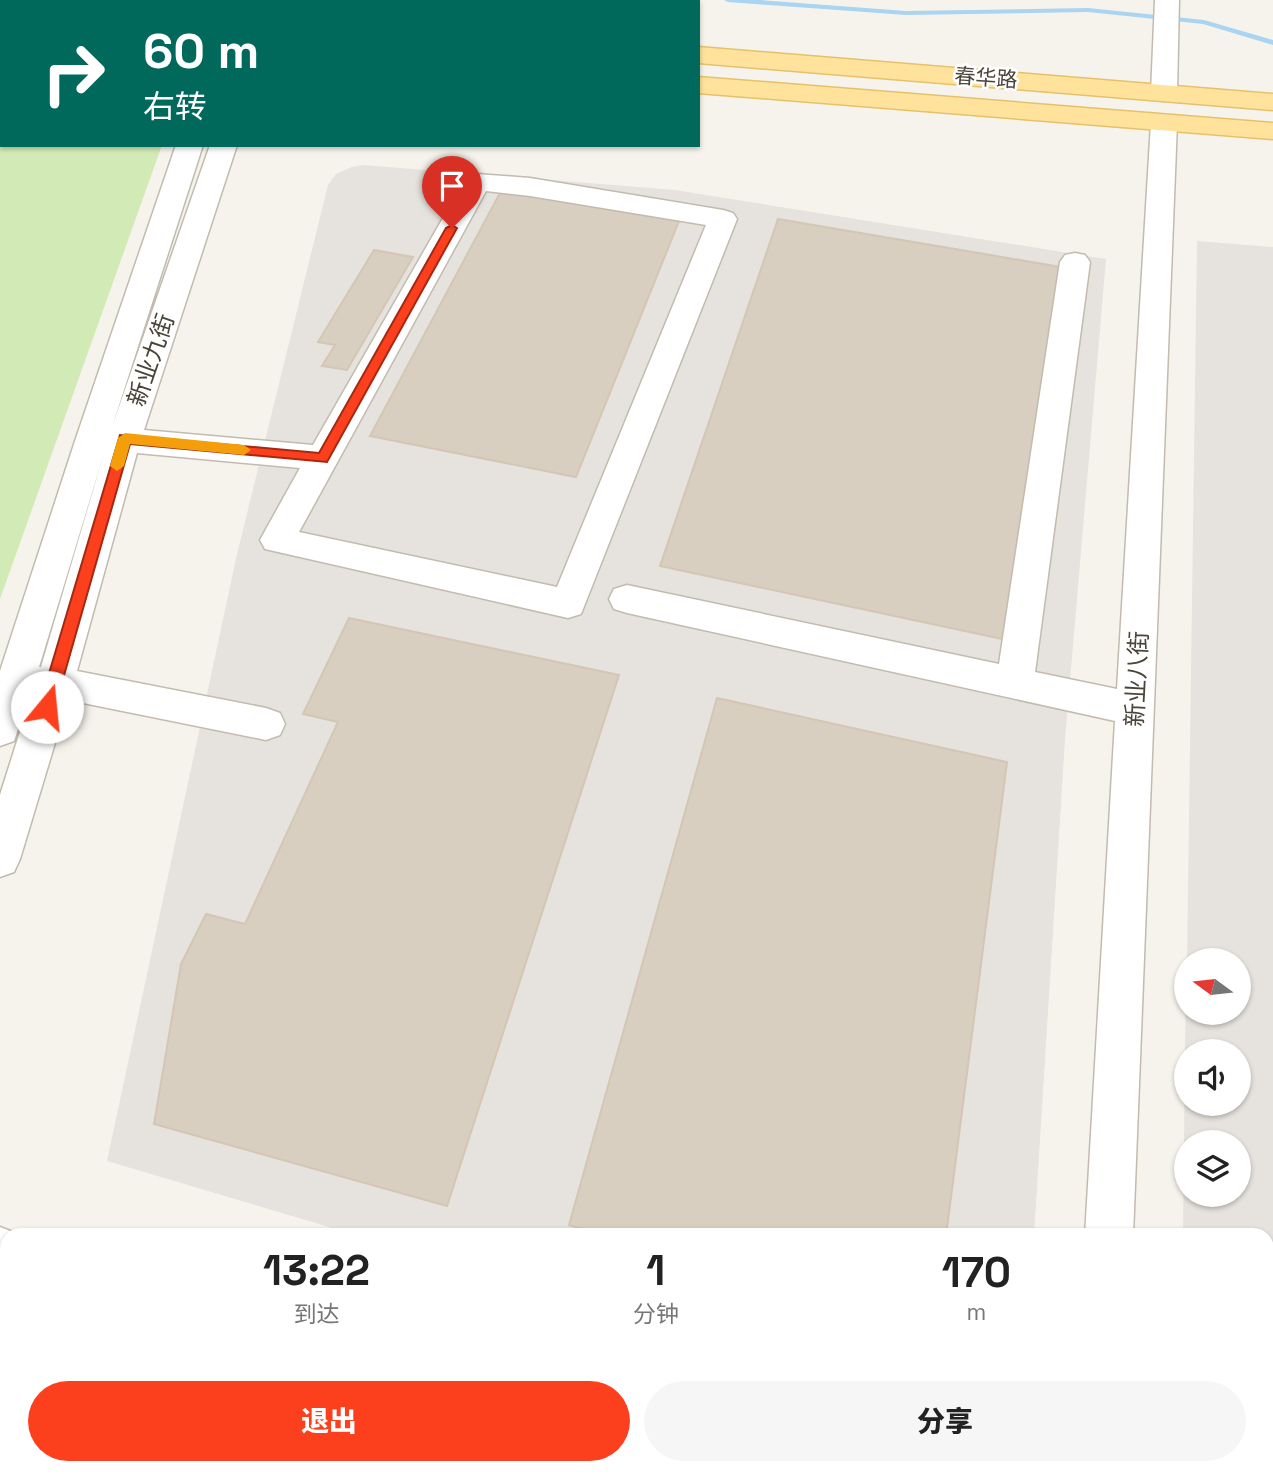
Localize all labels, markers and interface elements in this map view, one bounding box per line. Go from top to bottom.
text: 60 m [143,20,259,82]
icon: right [28,28,119,119]
street label: 春华路 [954,62,1018,93]
text: 右转 [143,87,207,127]
pin [422,156,482,228]
icon: arrive [433,167,471,205]
street label: 新业九街 [120,309,181,410]
street label: 新业八街 [1119,630,1154,728]
position arrow [10,670,84,744]
north arrow [1174,948,1251,1026]
map controls [1174,948,1251,1207]
button: sound [1174,1039,1251,1116]
button: layers [1174,1130,1251,1207]
text: 13:22 [263,1244,370,1297]
text: 1 [646,1244,665,1297]
text: 170 [942,1246,1011,1299]
text: m [967,1297,986,1327]
text: 到达 [293,1299,339,1329]
text: 分钟 [633,1299,679,1329]
button: 退出 [28,1381,630,1461]
button: 分享 [644,1381,1246,1461]

